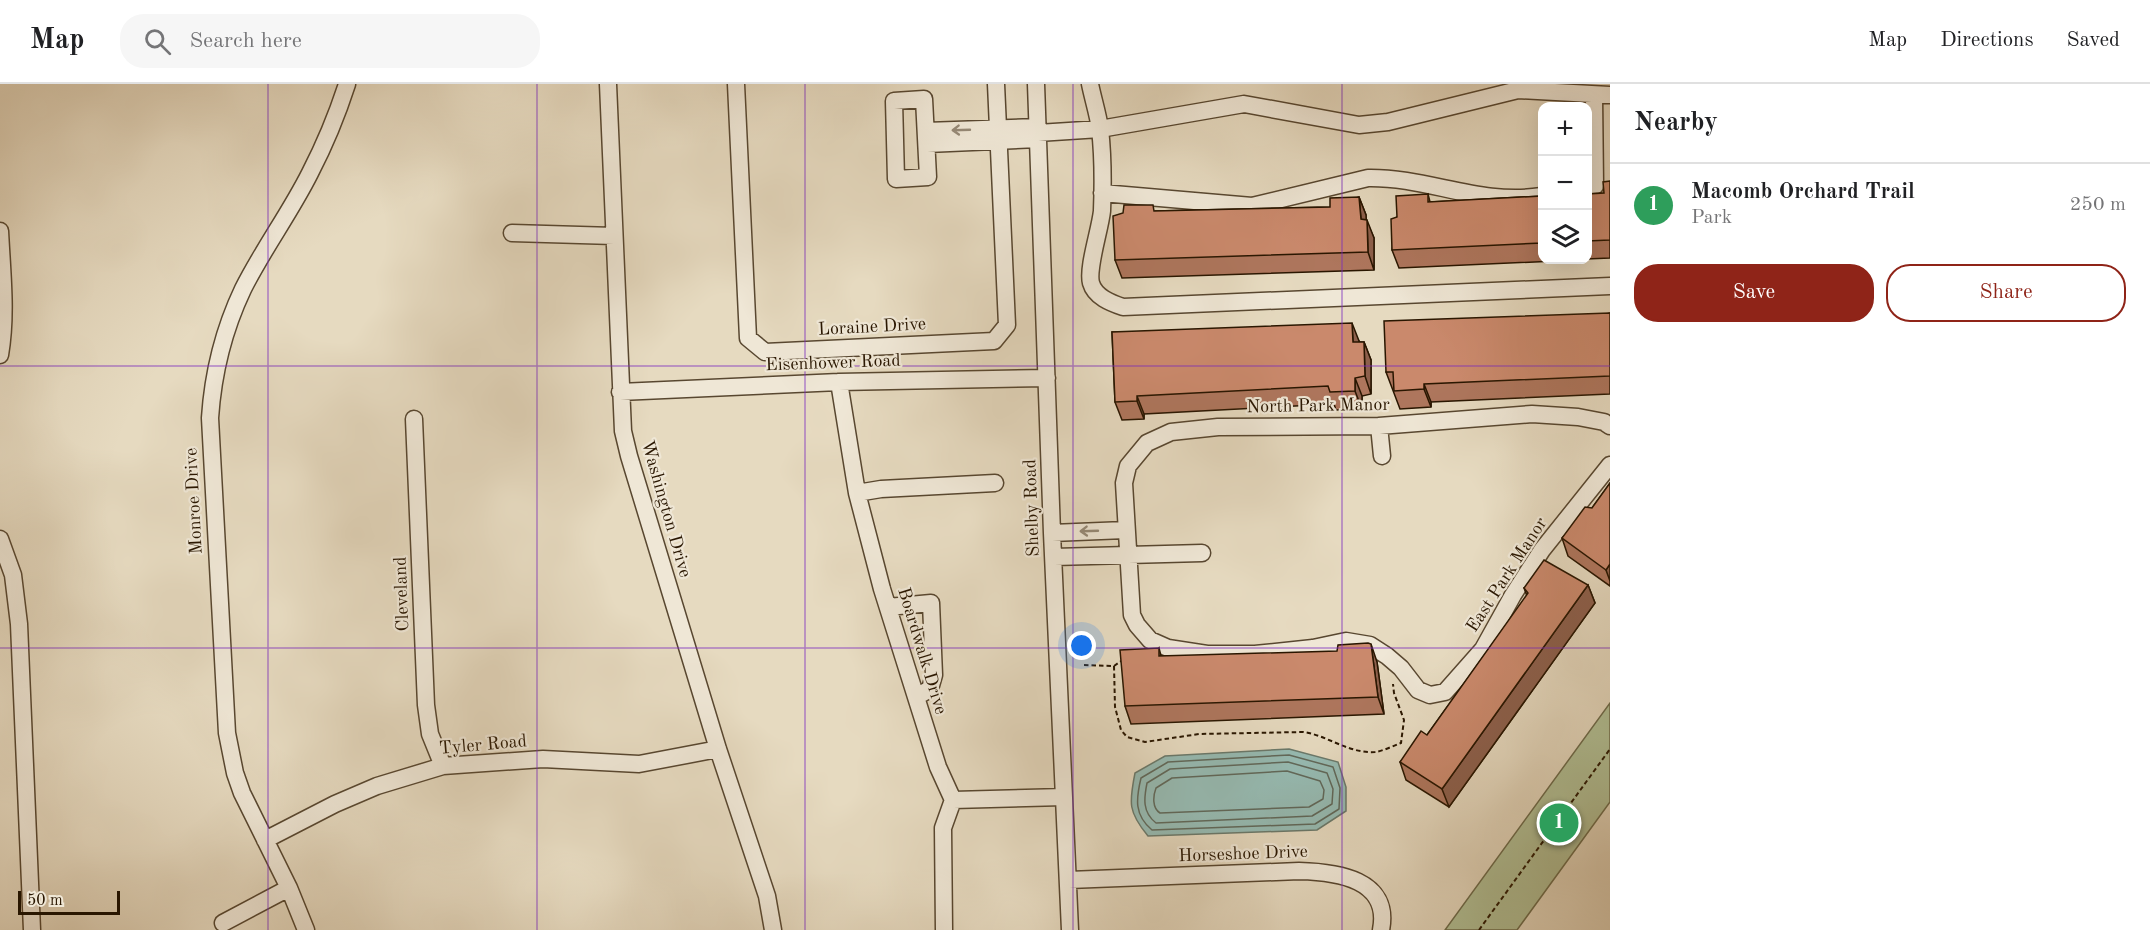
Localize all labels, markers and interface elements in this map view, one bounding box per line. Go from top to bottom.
search box [120,14,540,68]
icon: search [141,25,174,58]
text: Map [30,27,84,55]
text: Search here [189,30,302,52]
text: Map [1868,30,1907,51]
text: Directions [1940,30,2034,51]
text: Saved [2067,30,2120,51]
map controls [1538,102,1592,264]
button: + [1538,102,1592,156]
text: Nearby [1634,110,1718,136]
one-way arrow [951,124,971,135]
button: − [1538,156,1592,210]
text: Macomb Orchard Trail [1691,181,1915,203]
text: 1 [1648,195,1659,215]
text: 250 m [2070,195,2126,215]
text: Park [1691,208,1732,228]
button: layers [1538,210,1592,264]
button: Save [1634,264,1874,322]
button: Share [1886,264,2126,322]
street label: Loraine Drive [817,315,927,339]
street label: Eisenhower Road [765,352,901,374]
street label: North Park Manor [1246,396,1390,416]
street label: Washington Drive [638,438,694,580]
street label: Monroe Drive [182,447,206,555]
street label: Shelby Road [1021,459,1043,557]
street label: East Park Manor [1463,514,1551,636]
one-way arrow [1079,526,1099,537]
street label: Cleveland [392,556,412,632]
street label: Boardwalk Drive [894,585,950,717]
your location [1067,631,1096,660]
street label: Tyler Road [438,732,528,758]
pin: 1 [1540,800,1578,846]
street label: Horseshoe Drive [1178,843,1308,865]
scale bar [18,888,120,916]
text: 50 m [27,893,63,909]

